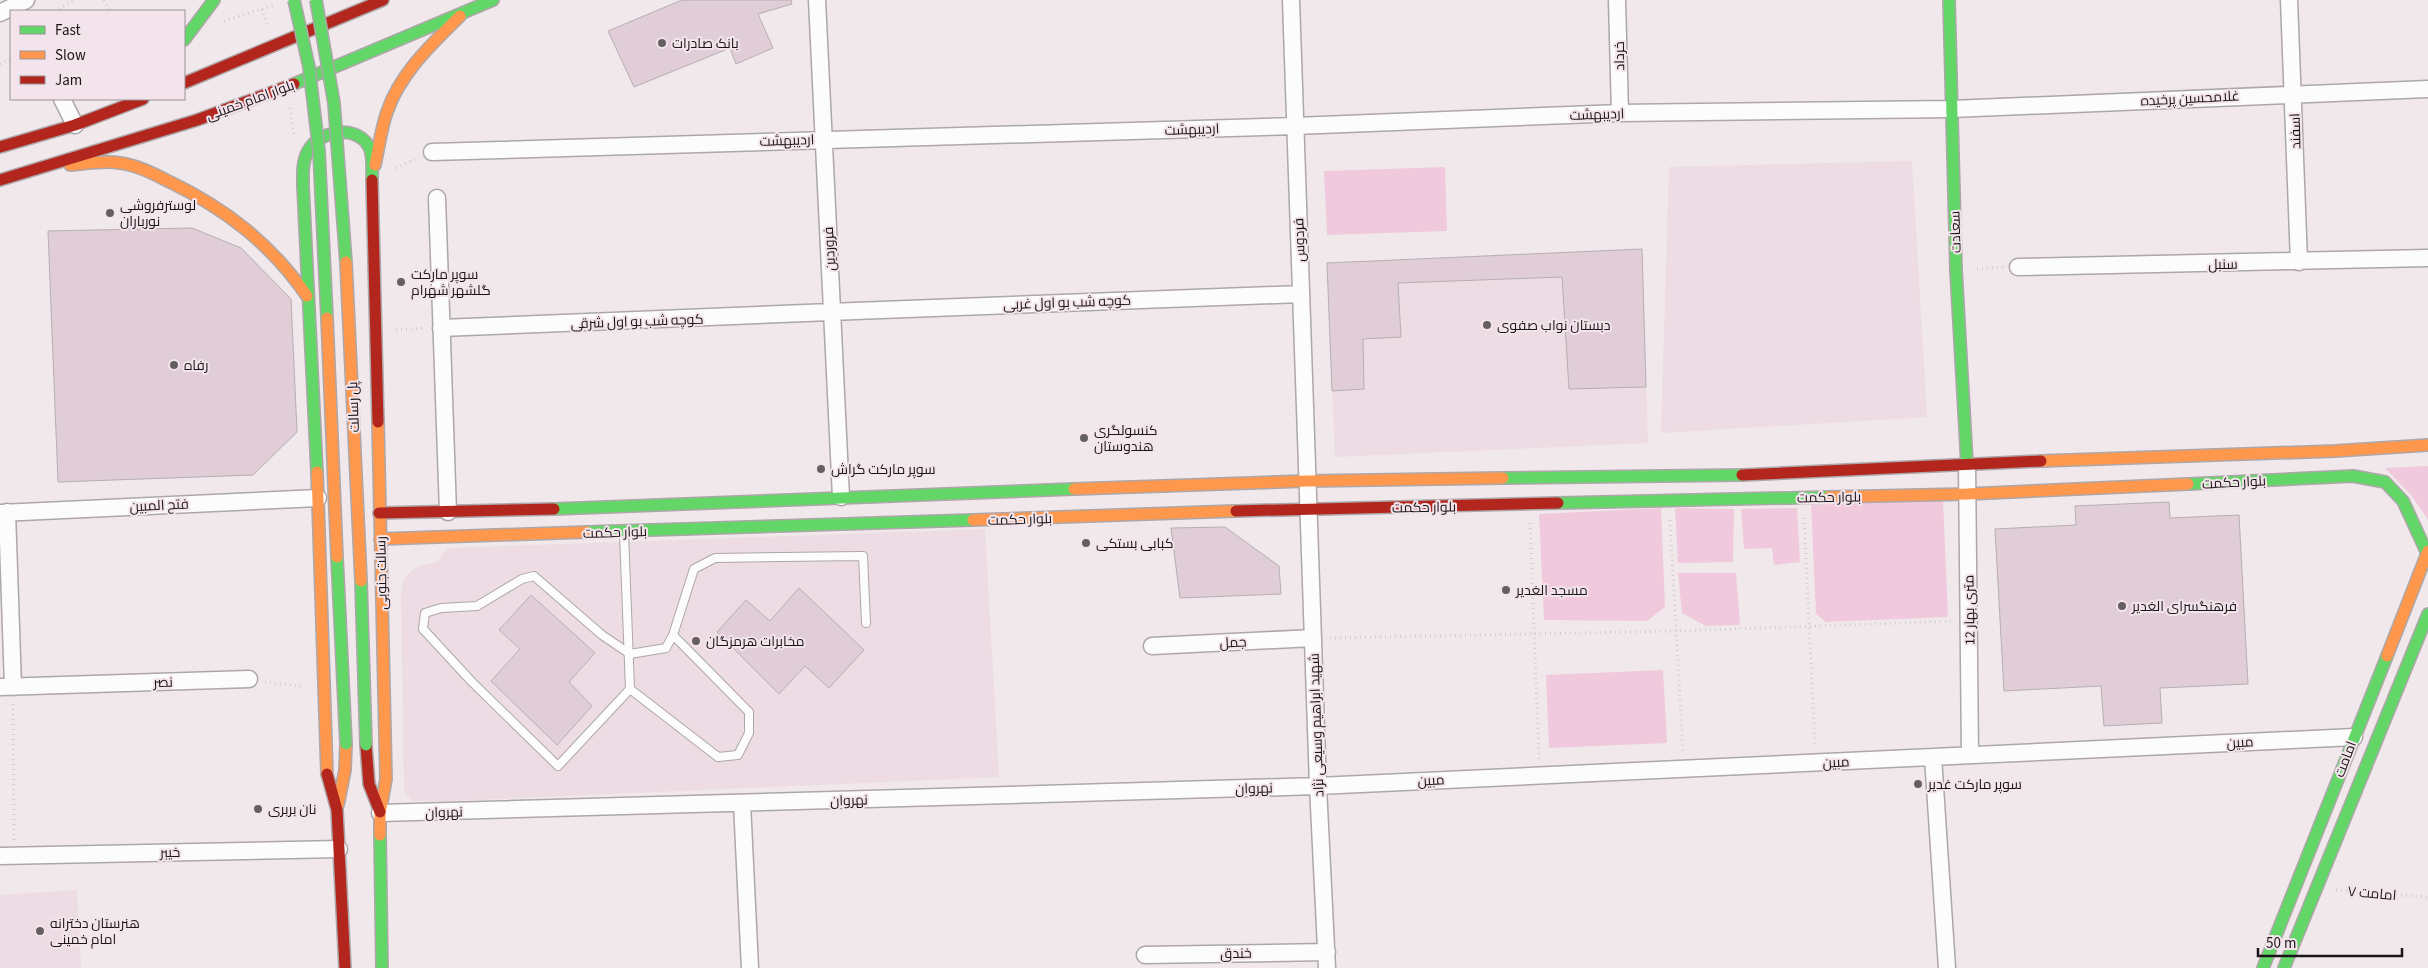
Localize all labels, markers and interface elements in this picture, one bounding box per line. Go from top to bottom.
legend [10,10,185,100]
text: Fast [55,20,81,41]
place label: بانک صادرات [672,34,739,54]
marker: بانک صادرات [656,37,668,49]
street label: خرداد [1610,41,1630,71]
text: Slow [55,45,86,66]
text: Jam [55,70,82,91]
street label: بلوار امام خمینی [203,76,297,126]
street label: غلامحسین پرخیده [2140,86,2240,112]
street label: اردیبهشت [1569,104,1625,126]
street label: اسفند [2285,113,2307,149]
street label: اردیبهشت [1164,119,1220,141]
street label: اردیبهشت [759,130,815,152]
place label: لوسترفروشی نورباران [120,196,196,232]
marker: لوسترفروشی نورباران [104,207,116,219]
street label: سعادت [1945,210,1967,254]
street label: فردوس [1289,218,1311,262]
street label: فروردین [819,226,841,272]
street label: سنبل [2208,255,2238,275]
place label: سوپر مارکت گلشهر شهرام [411,265,491,301]
marker: سوپر مارکت گلشهر شهرام [395,276,407,288]
street label: کوچه شب بو اول غربی [1003,291,1131,315]
street label: کوچه شب بو اول شرقی [570,310,704,334]
place label: دبستان نواب صفوی [1497,316,1610,336]
marker: دبستان نواب صفوی [1481,319,1493,331]
place label: رفاه [184,356,209,376]
marker: رفاه [168,359,180,371]
street label: پل رسالت [343,381,365,433]
place label: کنسولگری هندوستان [1094,421,1158,457]
marker: کنسولگری هندوستان [1078,432,1090,444]
place label: سوپر مارکت گراش [831,460,936,480]
marker: سوپر مارکت گراش [815,463,827,475]
street label: بلوار حکمت [2201,471,2267,495]
street label: بلوار حکمت [1797,487,1861,509]
street label: فتح المبین [129,494,189,518]
street label: بلوار حکمت [1392,497,1456,519]
street label: بلوار حکمت [988,509,1052,531]
street label: بلوار حکمت [583,522,647,544]
place label: کبابی بستکی [1096,534,1173,554]
street label: رسالت جنوبی [371,536,393,610]
marker: کبابی بستکی [1080,537,1092,549]
street label: 12 متری بهار [1959,575,1981,645]
place label: مسجد الغدیر [1515,581,1588,601]
marker: مسجد الغدیر [1500,584,1512,596]
place label: فرهنگسرای الغدیر [2131,597,2237,617]
marker: فرهنگسرای الغدیر [2116,600,2128,612]
place label: مخابرات هرمزگان [706,632,805,652]
street label: جمل [1219,632,1247,654]
marker: مخابرات هرمزگان [690,635,702,647]
street label: شهید ابراهیم وسیعی نژاد [1304,653,1330,797]
street label: نصر [152,673,173,693]
street label: مبین [2226,732,2254,754]
street label: امامت [2330,738,2362,780]
street label: مبین [1822,752,1850,774]
street label: مبین [1417,770,1445,792]
place label: سوپر مارکت غدیر [1927,775,2022,795]
street label: نهروان [1235,778,1273,800]
marker: سوپر مارکت غدیر [1912,778,1924,790]
street label: نهروان [830,790,868,812]
place label: نان بربری [268,800,316,820]
street label: نهروان [425,802,463,824]
marker: نان بربری [252,803,264,815]
street label: خیبر [159,843,180,863]
street label: امامت ۷ [2347,882,2397,906]
place label: هنرستان دخترانه امام خمینی [50,914,140,950]
marker: هنرستان دخترانه امام خمینی [34,925,46,937]
scale bar [2258,926,2402,958]
text: 50 m [2266,933,2296,954]
street label: خندق [1220,944,1252,964]

